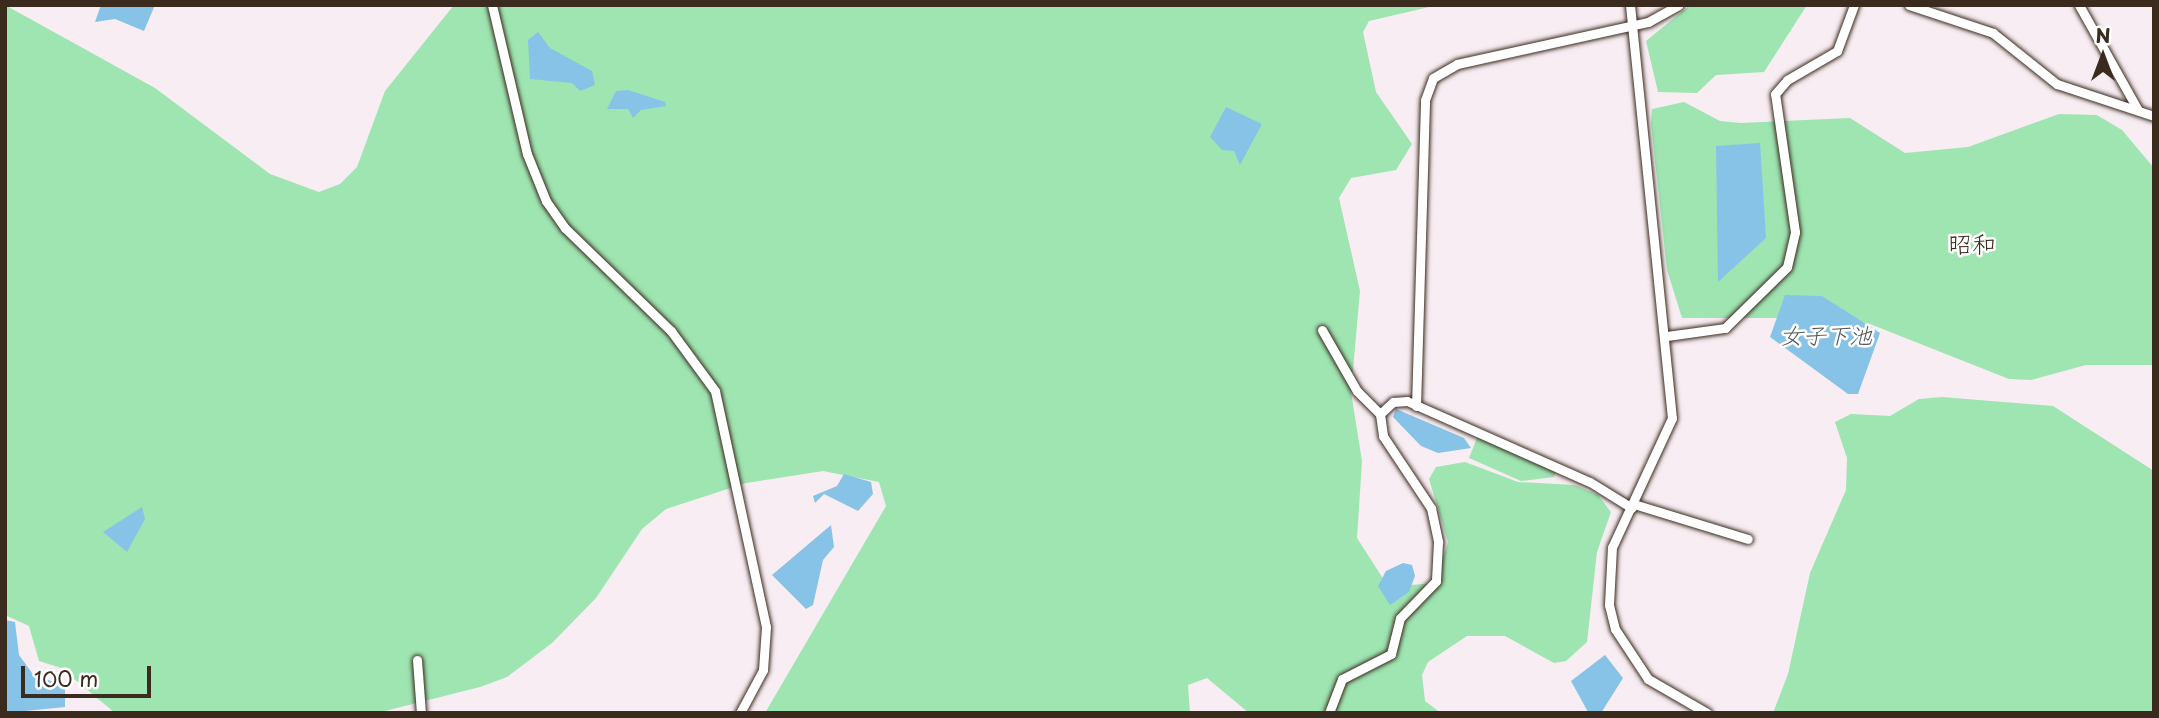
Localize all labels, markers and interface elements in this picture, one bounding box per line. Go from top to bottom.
north arrow [2068,21,2138,91]
text: N [2095,21,2111,49]
district label: 昭和 [1948,230,1996,258]
water label: 女子下池 [1780,321,1872,349]
scale bar [24,652,154,696]
text: 100 m [34,662,98,694]

